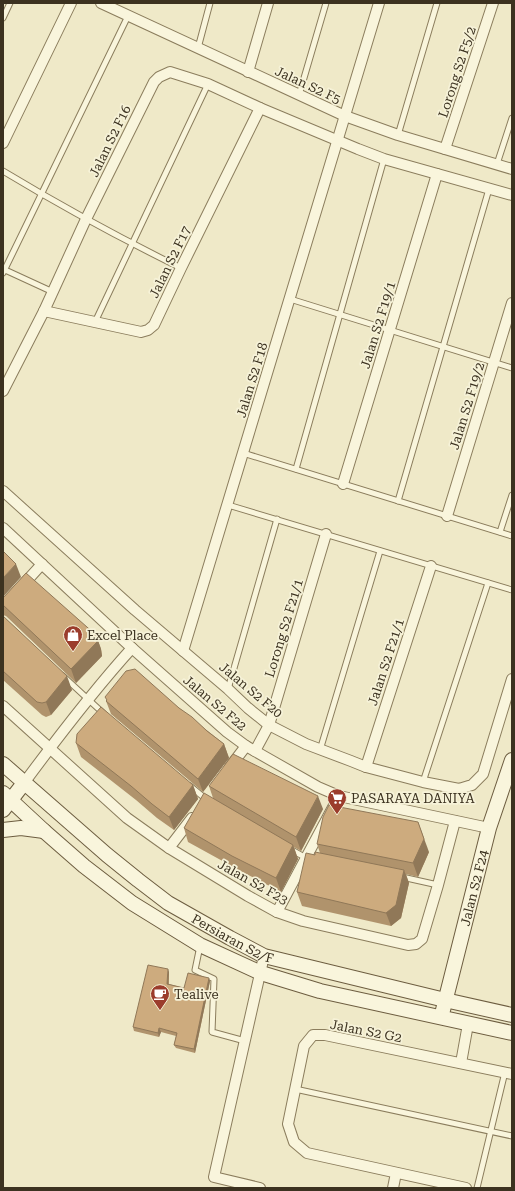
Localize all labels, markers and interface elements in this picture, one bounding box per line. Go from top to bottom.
street label: Lorong S2 F5/2 [435,25,479,119]
street label: Jalan S2 F5 [273,63,343,107]
street label: Jalan S2 F16 [86,103,134,179]
street label: Jalan S2 F17 [146,224,194,300]
street label: Jalan S2 F19/1 [358,279,398,371]
street label: Jalan S2 F18 [233,341,271,419]
street label: Jalan S2 F19/2 [447,360,487,452]
street label: Lorong S2 F21/1 [262,577,306,679]
street label: Jalan S2 F21/1 [365,617,407,707]
shop icon: Excel Place [62,624,84,652]
place label: Excel Place [87,628,158,643]
street label: Jalan S2 F20 [216,659,286,721]
street label: Jalan S2 F22 [180,672,250,734]
supermarket icon: PASARAYA DANIYA [326,787,348,815]
place label: PASARAYA DANIYA [351,791,475,806]
street label: Jalan S2 F24 [457,848,491,927]
street label: Jalan S2 F23 [215,857,291,907]
street label: Persiaran S2/F [189,911,276,966]
cafe icon: Tealive [149,983,171,1011]
place label: Tealive [174,987,219,1002]
street label: Jalan S2 G2 [329,1017,403,1045]

